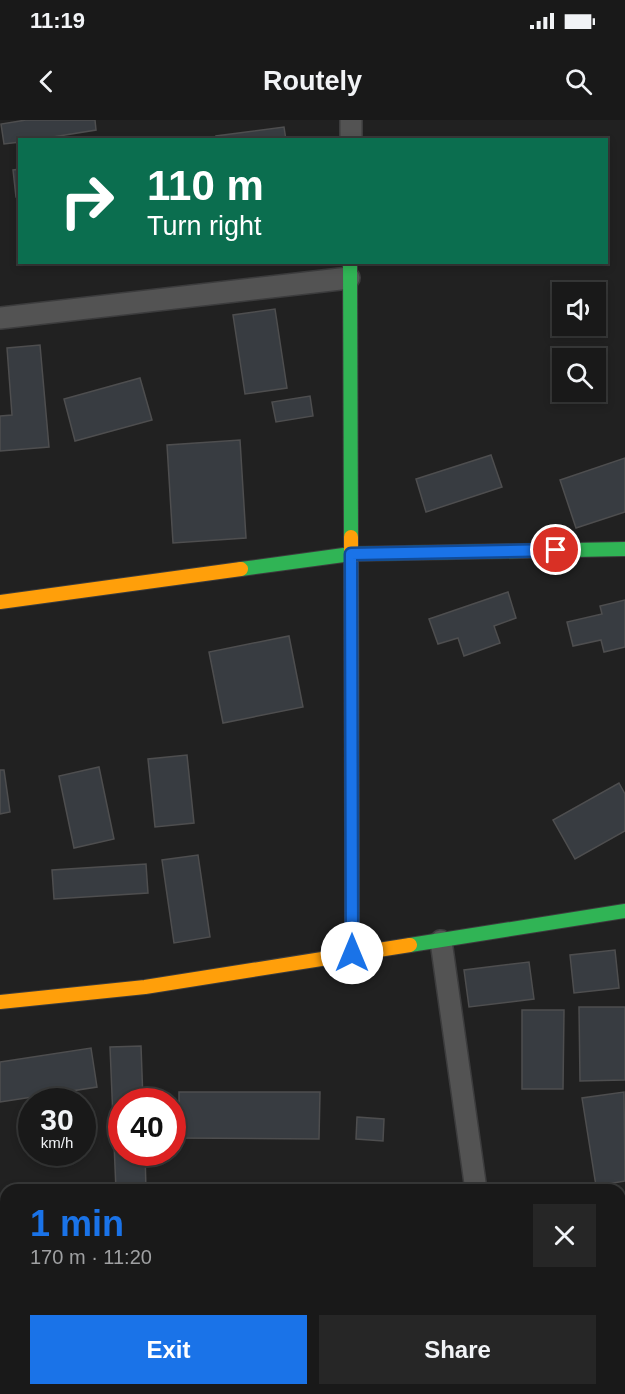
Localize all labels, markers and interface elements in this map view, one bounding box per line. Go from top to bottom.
text: 11:19 [30,8,85,33]
icon: back [30,65,63,98]
icon: search [562,65,595,98]
text: Routely [263,66,362,96]
icon: right [48,162,126,240]
text: 110 m [147,162,264,209]
text: Turn right [147,211,262,241]
map controls [552,282,606,402]
button: sound [552,282,606,336]
button: search [552,348,606,402]
pin [530,524,581,575]
icon: arrive [539,533,572,566]
position arrow [320,921,384,985]
speed limit sign: 40 [108,1088,186,1166]
text: 30 [40,1103,74,1136]
text: km/h [41,1134,73,1151]
text: 1 min [30,1203,124,1244]
button: close [533,1204,596,1267]
text: 170 m · 11:20 [30,1246,152,1268]
button: Exit [30,1315,307,1384]
button: Share [319,1315,596,1384]

